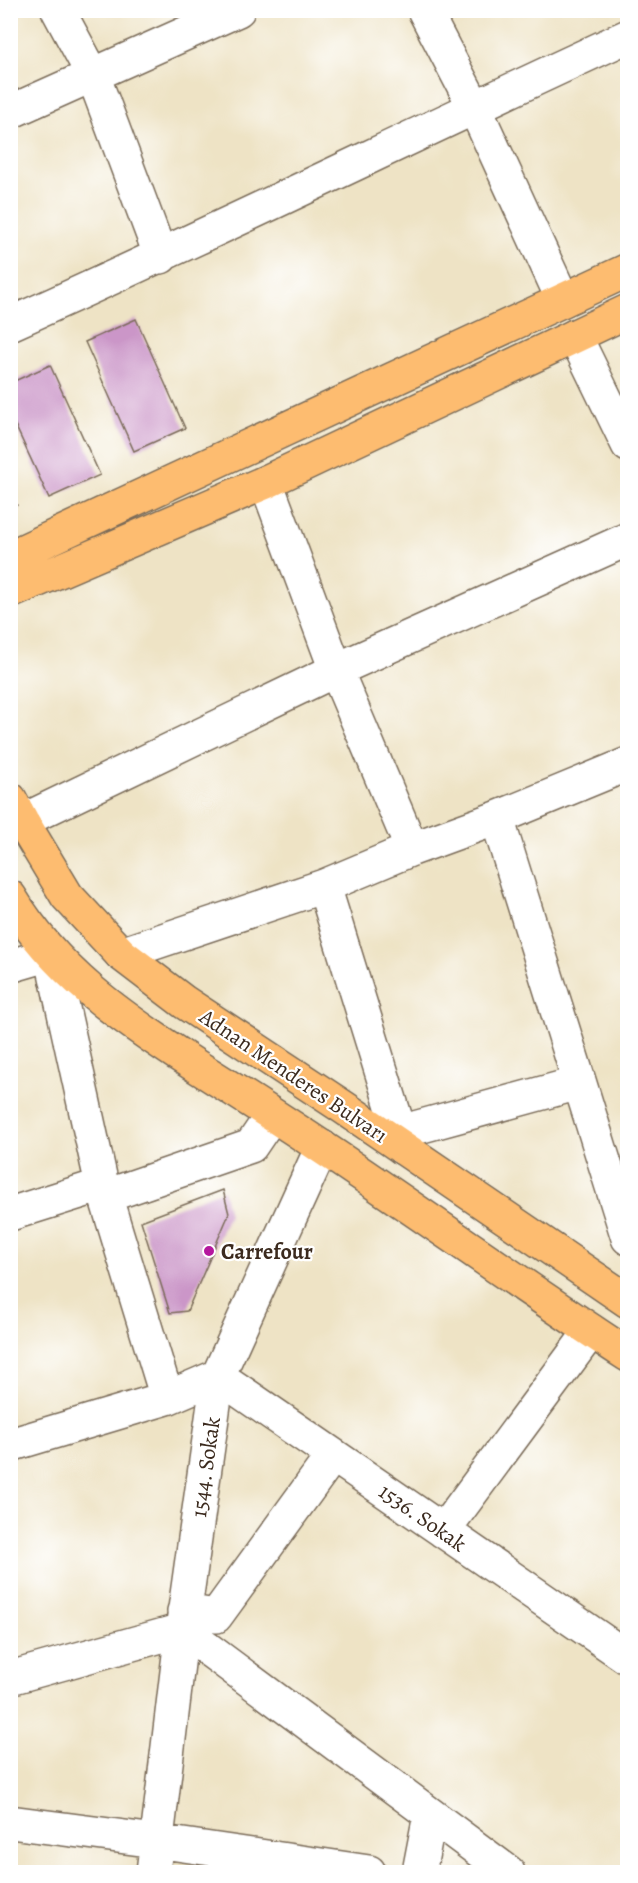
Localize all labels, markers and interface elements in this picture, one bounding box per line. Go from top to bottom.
street label: Adnan Menderes Bulvarı [193,1001,393,1150]
place label: Carrefour [221,1237,313,1267]
marker: Carrefour [202,1244,216,1258]
street label: 1544. Sokak [184,1415,228,1519]
street label: 1536. Sokak [373,1477,472,1559]

